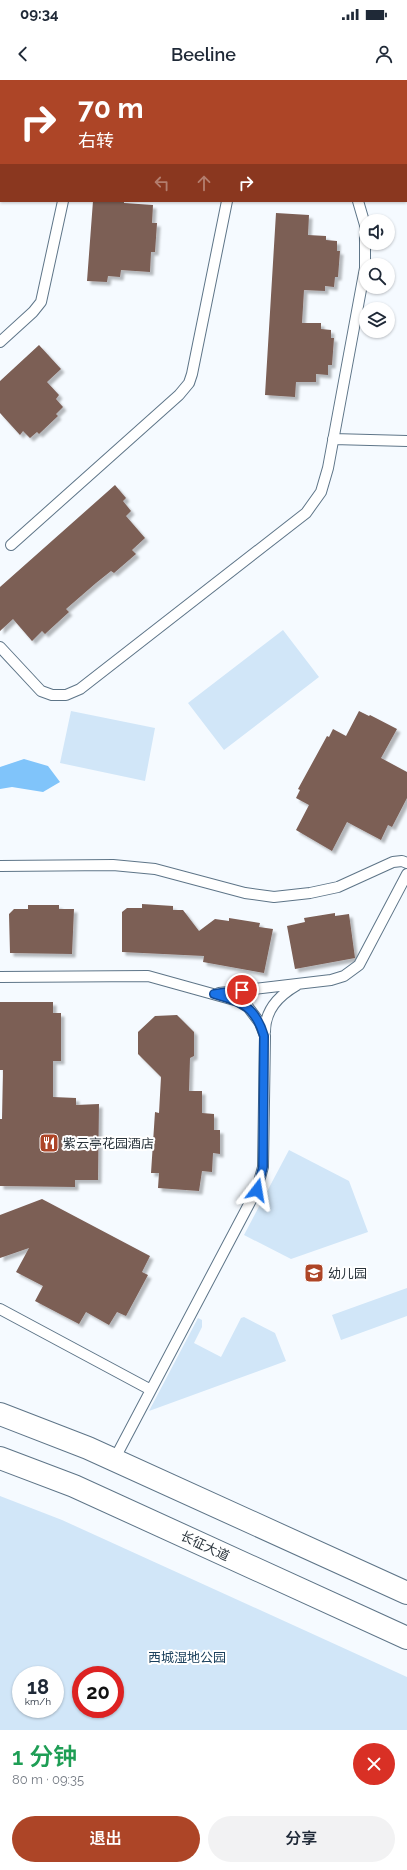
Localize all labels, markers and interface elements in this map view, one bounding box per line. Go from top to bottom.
text: 09:34 [20,5,59,23]
icon: back [12,43,34,65]
icon: person [373,43,395,65]
text: Beeline [171,44,236,65]
text: 70 m [78,92,144,125]
icon: right [12,96,64,148]
text: 右转 [78,130,114,151]
icon: left [151,172,173,194]
icon: ahead [193,172,215,194]
icon: right [235,172,257,194]
map controls [359,214,395,338]
button: sound [359,214,395,250]
button: search [359,258,395,294]
button: layers [359,302,395,338]
pin [225,973,259,1007]
icon: arrive [231,979,253,1001]
restaurant icon: 紫云亭花园酒店 [38,1132,60,1154]
place label: 紫云亭花园酒店 [63,1136,154,1151]
position arrow [236,1169,278,1211]
school or university icon: 幼儿园 [303,1262,325,1284]
place label: 幼儿园 [328,1266,367,1281]
street label: 长征大道 [178,1528,232,1564]
park label: 西城湿地公园 [148,1650,226,1665]
speed limit sign: 20 [72,1666,124,1718]
text: 18 [27,1675,49,1699]
text: km/h [25,1696,51,1707]
text: 1 分钟 [12,1742,77,1771]
button: close [353,1743,395,1785]
text: 80 m · 09:35 [12,1772,84,1787]
button: 退出 [12,1816,200,1862]
button: 分享 [208,1816,395,1862]

